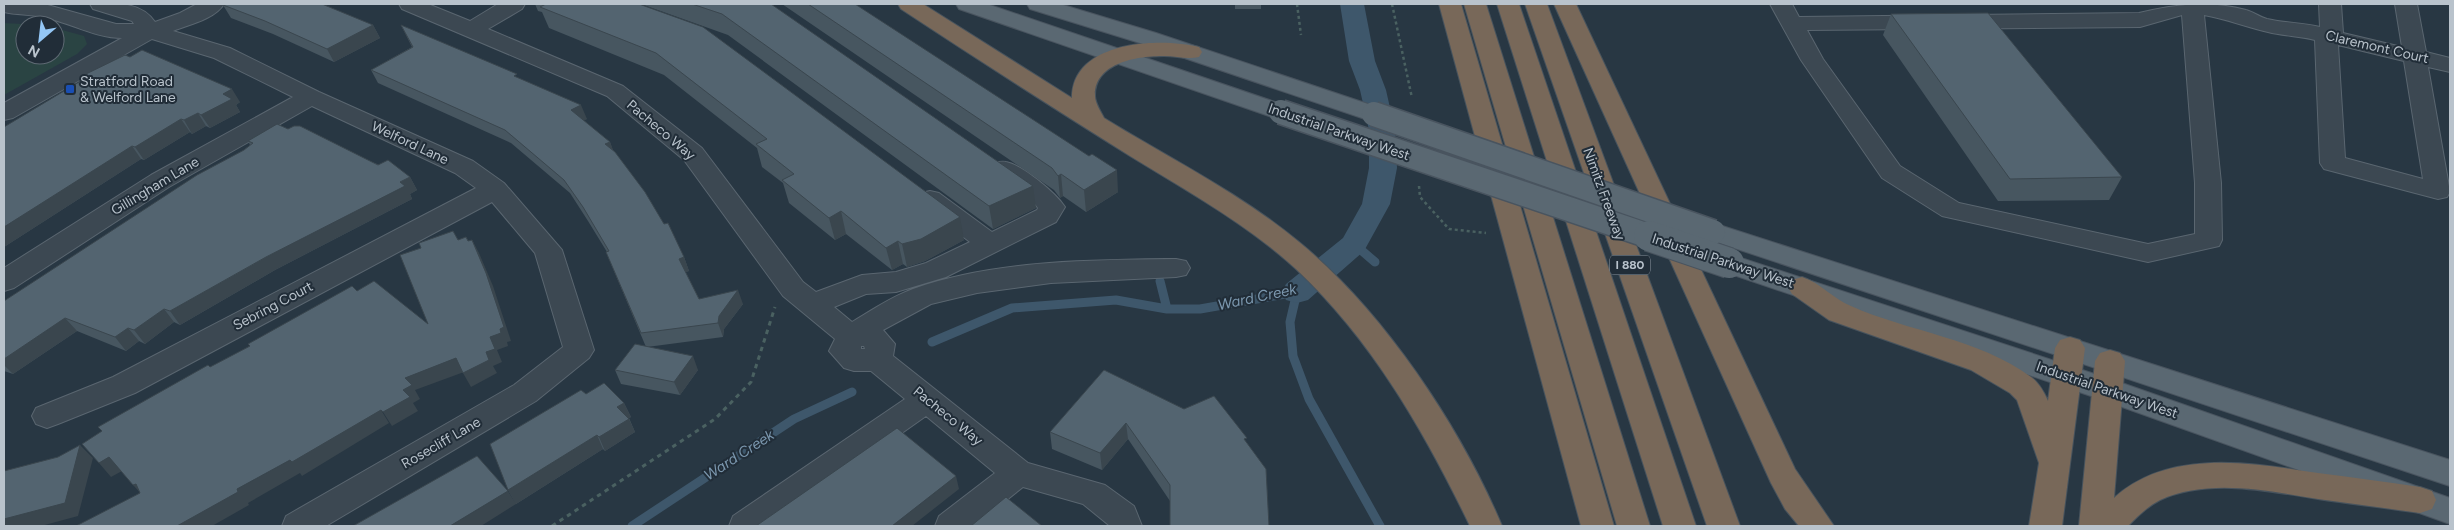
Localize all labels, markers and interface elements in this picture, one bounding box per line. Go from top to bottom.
north arrow [15,15,65,65]
street label: Claremont Court [2324,27,2430,67]
text: N [25,41,43,61]
place label: Stratford Road & Welford Lane [80,73,176,106]
marker: Stratford Road & Welford Lane [64,83,76,95]
street label: Pacheco Way [623,96,699,164]
street label: Industrial Parkway West [1266,100,1412,164]
street label: Welford Lane [369,118,452,168]
street label: Nimitz Freeway [1579,145,1629,243]
street label: Gillingham Lane [108,153,202,219]
street label: Industrial Parkway West [1650,230,1796,292]
road number: I 880 [1610,256,1650,274]
street label: Sebring Court [230,278,316,334]
water label: Ward Creek [1216,280,1299,314]
street label: Industrial Parkway West [2034,358,2180,422]
street label: Pacheco Way [910,383,987,450]
street label: Rosecliff Lane [398,413,484,473]
water label: Ward Creek [701,425,778,484]

